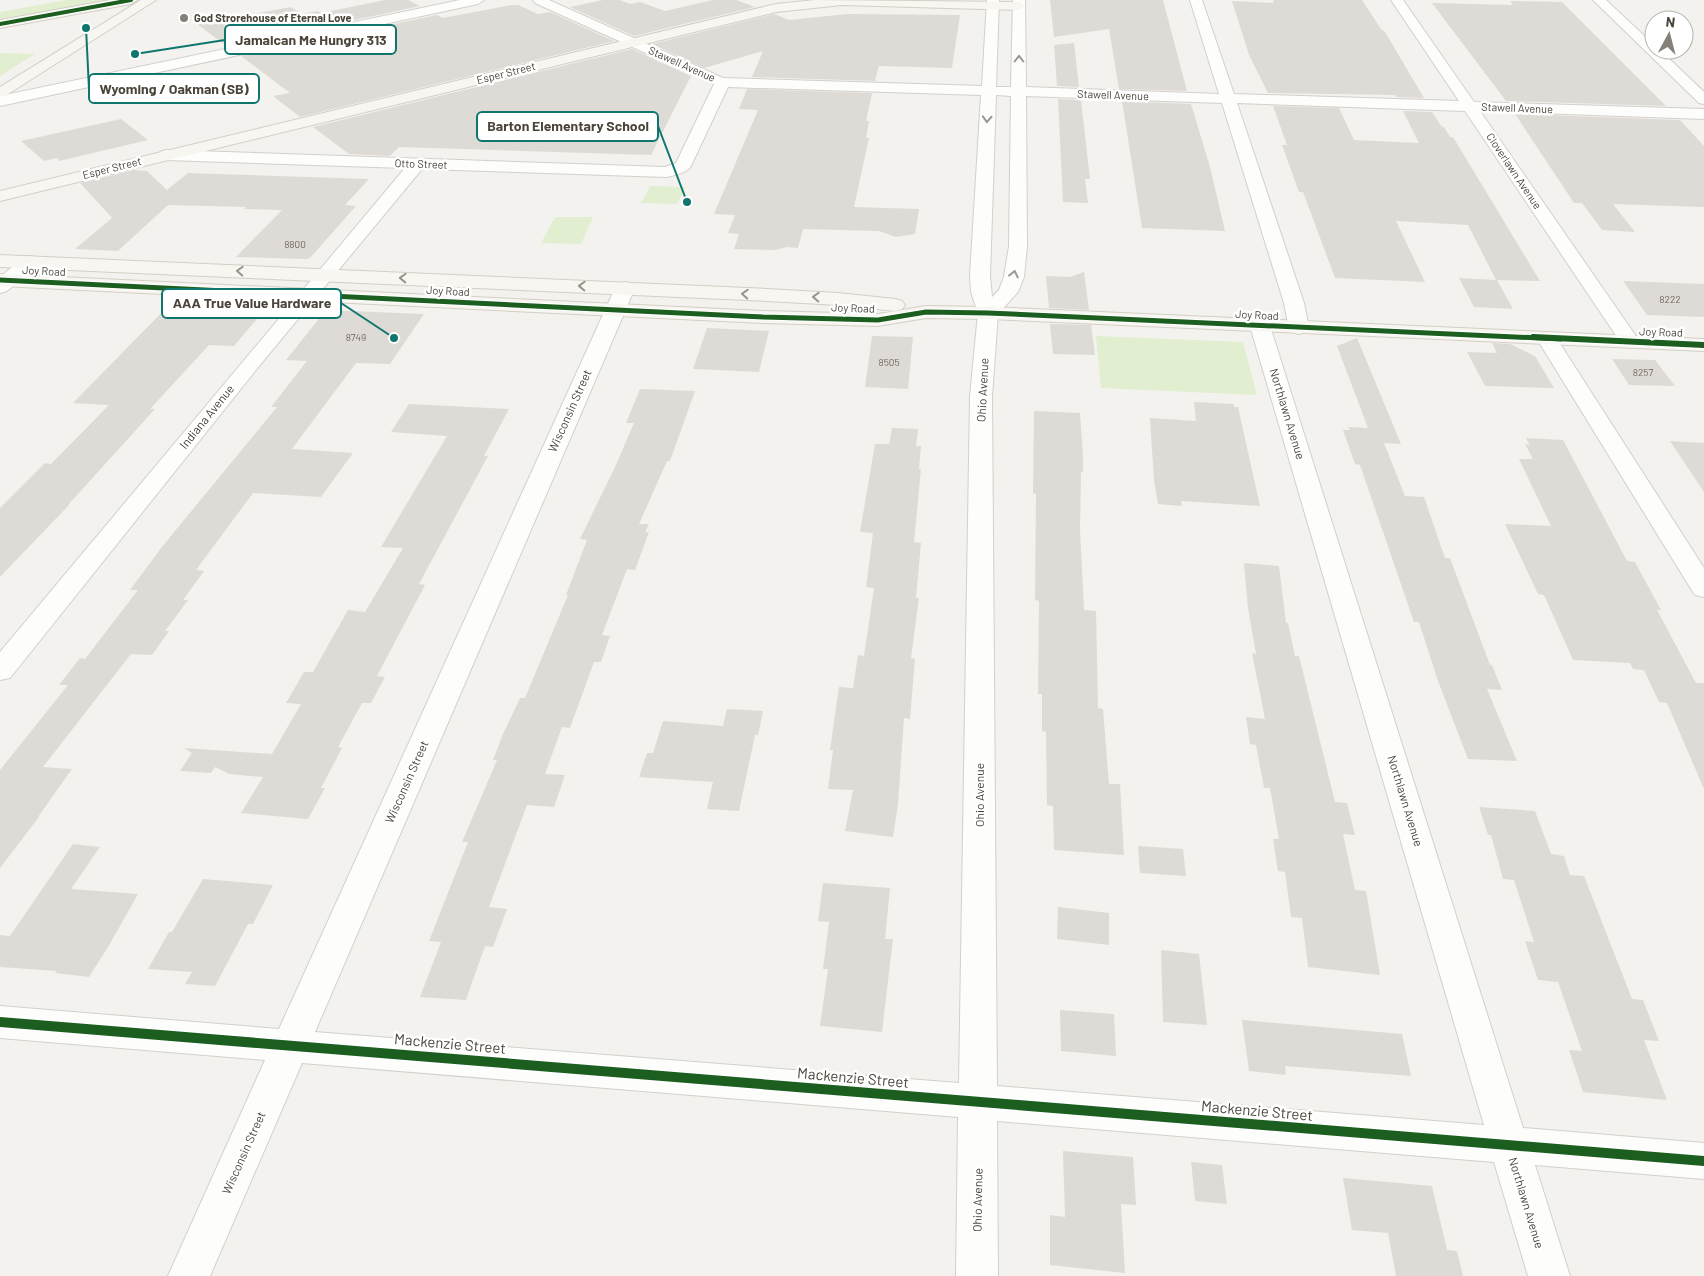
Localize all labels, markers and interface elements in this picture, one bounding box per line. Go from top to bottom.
north arrow [1644,10,1694,60]
place label: God Strorehouse of Eternal Love [194,11,351,24]
marker: God Strorehouse of Eternal Love [178,12,190,24]
text: N [1665,13,1676,31]
callout: Jamaican Me Hungry 313 [225,25,396,54]
text: Jamaican Me Hungry 313 [235,31,387,48]
street label: Stawell Avenue [647,43,718,84]
one-way arrow [1014,55,1024,62]
street label: Esper Street [475,59,537,86]
callout: Wyoming / Oakman (SB) [89,74,259,103]
text: Wyoming / Oakman (SB) [99,80,249,97]
street label: Stawell Avenue [1077,87,1149,102]
street label: Stawell Avenue [1481,100,1553,115]
callout: Barton Elementary School [477,112,658,141]
one-way arrow [982,115,993,123]
text: Barton Elementary School [487,117,649,134]
street label: Cloverlawn Avenue [1484,130,1545,211]
street label: Esper Street [81,154,143,181]
street label: Otto Street [394,156,448,171]
house number: 8800 [284,238,306,250]
street label: Joy Road [22,263,66,278]
one-way arrow [236,266,244,277]
one-way arrow [1008,269,1018,278]
one-way arrow [398,273,406,284]
one-way arrow [578,281,586,291]
street label: Joy Road [426,283,470,298]
one-way arrow [740,288,748,299]
callout: AAA True Value Hardware [162,289,341,318]
one-way arrow [811,292,819,303]
house number: 8222 [1659,293,1681,305]
text: AAA True Value Hardware [173,294,332,311]
street label: Joy Road [831,300,875,315]
street label: Joy Road [1235,307,1279,322]
street label: Joy Road [1639,324,1683,339]
house number: 8749 [346,331,366,343]
house number: 8505 [878,356,900,368]
street label: Ohio Avenue [973,358,991,422]
street label: Northlawn Avenue [1267,366,1308,461]
house number: 8257 [1633,366,1653,378]
street label: Wisconsin Street [545,367,594,454]
street label: Indiana Avenue [176,382,236,451]
street label: Wisconsin Street [382,738,431,825]
street label: Northlawn Avenue [1385,753,1426,848]
street label: Ohio Avenue [972,763,986,827]
street label: Mackenzie Street [394,1029,507,1057]
street label: Mackenzie Street [797,1063,910,1091]
street label: Mackenzie Street [1201,1096,1314,1124]
street label: Wisconsin Street [219,1109,268,1196]
street label: Northlawn Avenue [1506,1155,1547,1250]
street label: Ohio Avenue [969,1168,985,1232]

